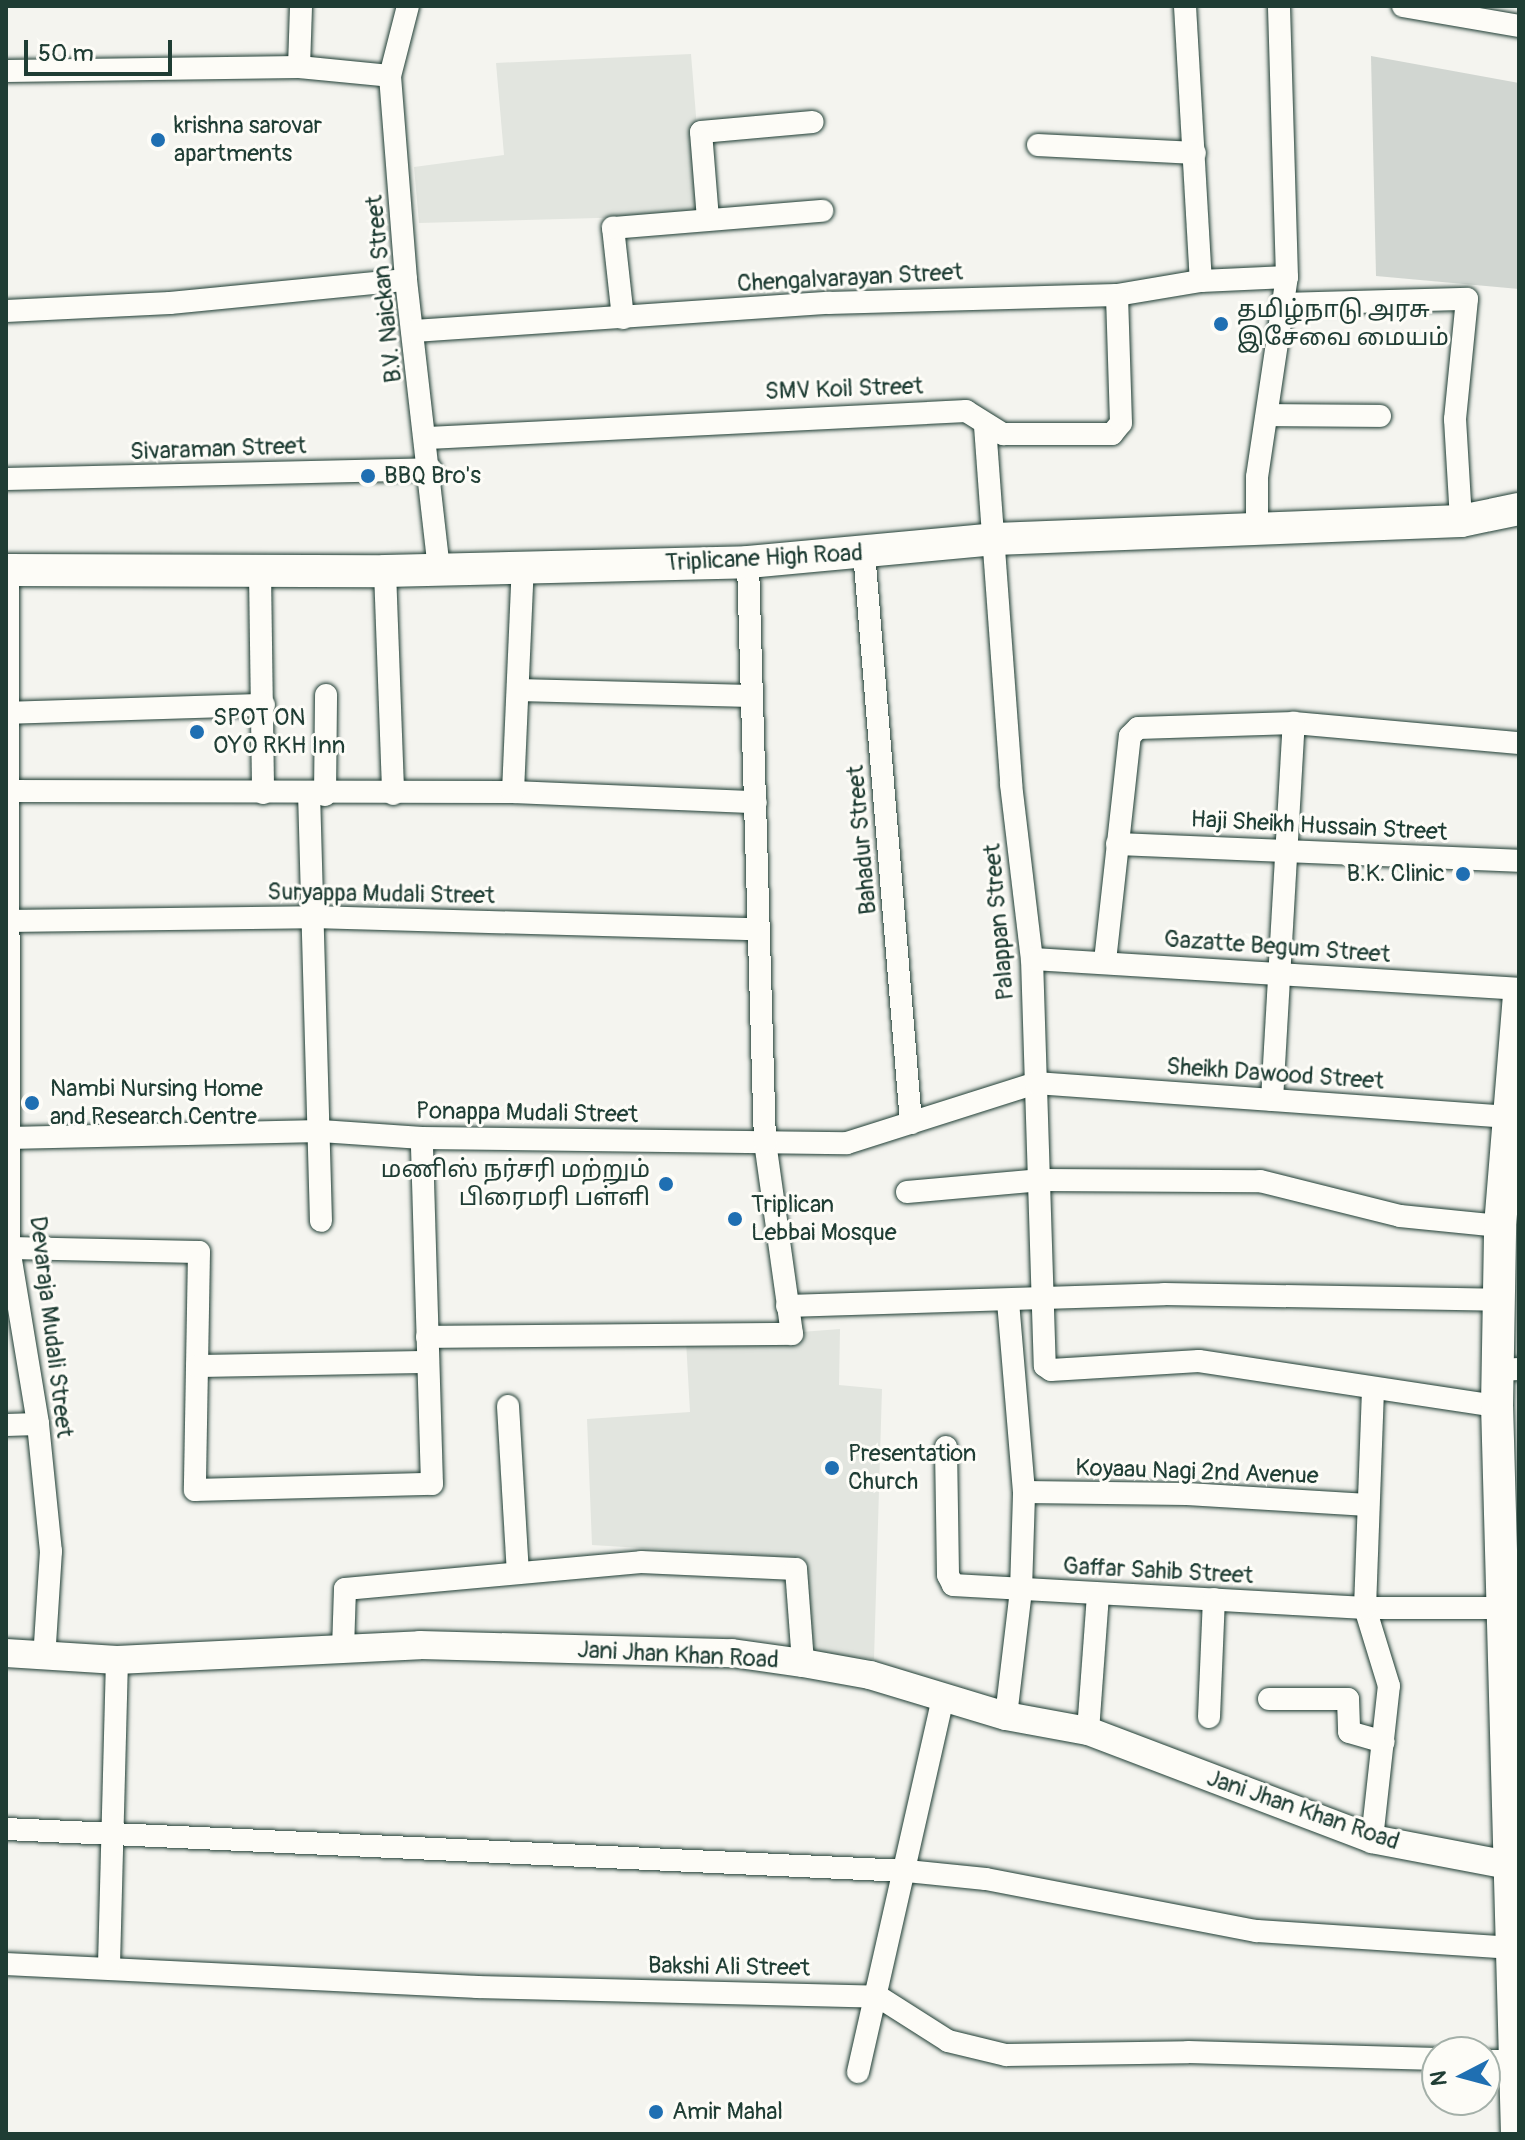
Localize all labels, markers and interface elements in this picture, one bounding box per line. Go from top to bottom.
scale bar [28,24,176,74]
text: 50 m [38,39,94,68]
place label: krishna sarovar apartments [174,112,322,168]
marker: krishna sarovar apartments [149,131,167,149]
street label: B.V. Naickan Street [360,194,408,384]
street label: Chengalvarayan Street [736,258,964,298]
place label: தமிழ்நாடு அரசு இசேவை மையம் [1237,296,1449,352]
marker: தமிழ்நாடு அரசு இசேவை மையம் [1212,315,1230,333]
street label: SMV Koil Street [764,372,924,406]
street label: Sivaraman Street [129,432,307,466]
place label: BBQ Bro's [384,462,481,490]
marker: BBQ Bro's [359,467,377,485]
street label: Triplicane High Road [664,538,864,578]
place label: SPOT ON OYO RKH Inn [213,704,345,760]
marker: SPOT ON OYO RKH Inn [188,723,206,741]
street label: Bahadur Street [841,764,883,916]
street label: Haji Sheikh Hussain Street [1190,805,1448,847]
street label: Palappan Street [978,842,1020,1002]
place label: B.K. Clinic [1347,860,1445,888]
marker: B.K. Clinic [1452,863,1474,885]
street label: Suryappa Mudali Street [267,878,495,910]
street label: Gazatte Begum Street [1163,925,1391,969]
street label: Sheikh Dawood Street [1165,1052,1385,1096]
place label: Nambi Nursing Home and Research Centre [50,1075,263,1131]
marker: Nambi Nursing Home and Research Centre [21,1092,43,1114]
street label: Ponappa Mudali Street [416,1097,638,1129]
place label: மணிஸ் நர்சரி மற்றும் பிரைமரி பள்ளி [381,1156,650,1212]
marker: மணிஸ் நர்சரி மற்றும் பிரைமரி பள்ளி [657,1175,675,1193]
place label: Triplican Lebbai Mosque [751,1191,897,1247]
marker: Triplican Lebbai Mosque [726,1210,744,1228]
street label: Devaraja Mudali Street [23,1215,79,1439]
place label: Presentation Church [848,1440,976,1496]
street label: Koyaau Nagi 2nd Avenue [1075,1453,1319,1491]
marker: Presentation Church [823,1459,841,1477]
street label: Gaffar Sahib Street [1062,1552,1254,1590]
street label: Jani Jhan Khan Road [577,1635,779,1675]
street label: Jani Jhan Khan Road [1203,1764,1403,1856]
street label: Bakshi Ali Street [648,1951,810,1983]
north arrow [1421,2036,1501,2116]
text: N [1424,2069,1454,2087]
place label: Amir Mahal [672,2098,783,2126]
marker: Amir Mahal [647,2103,665,2121]

